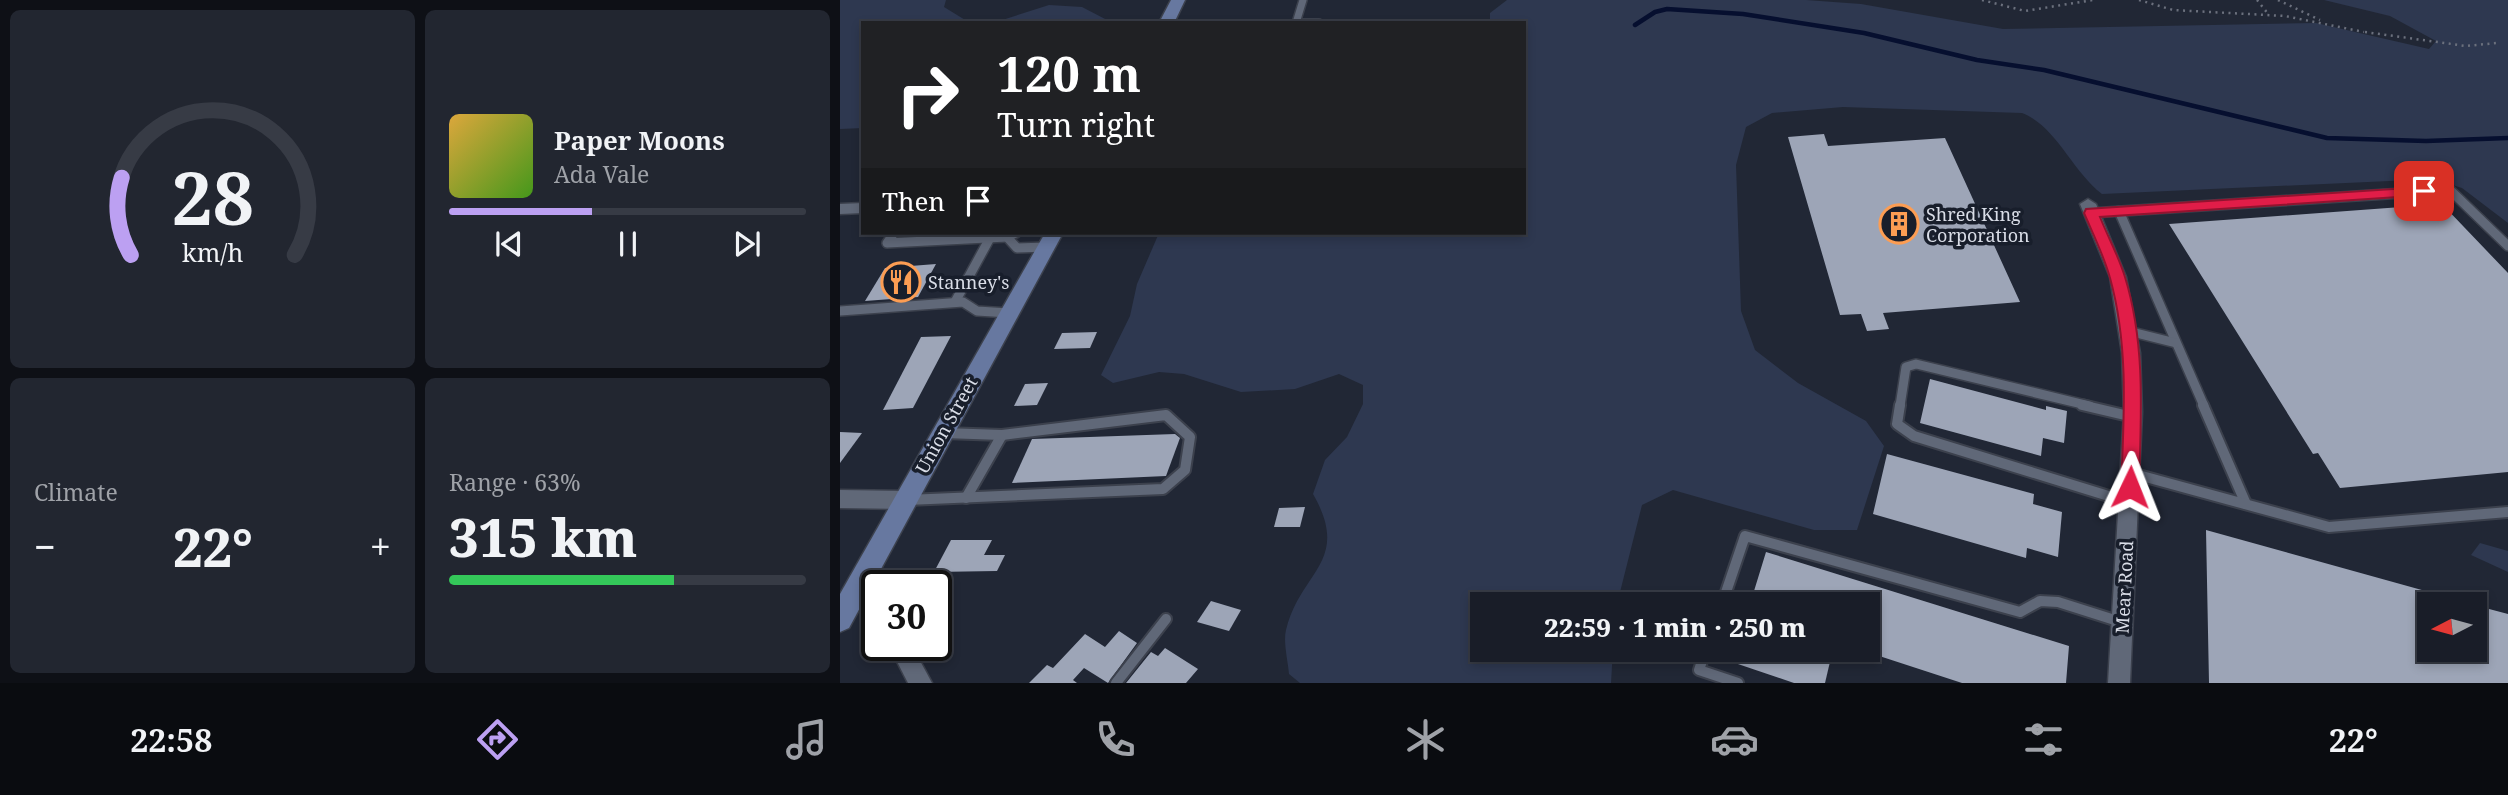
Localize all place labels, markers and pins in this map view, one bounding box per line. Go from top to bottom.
pin [2394,161,2454,221]
place label: Shred King Corporation [1926,202,2030,247]
building icon: Shred King Corporation [1878,203,1920,245]
restaurant icon: Stanney's [880,261,922,303]
place label: Stanney's [928,270,1009,294]

